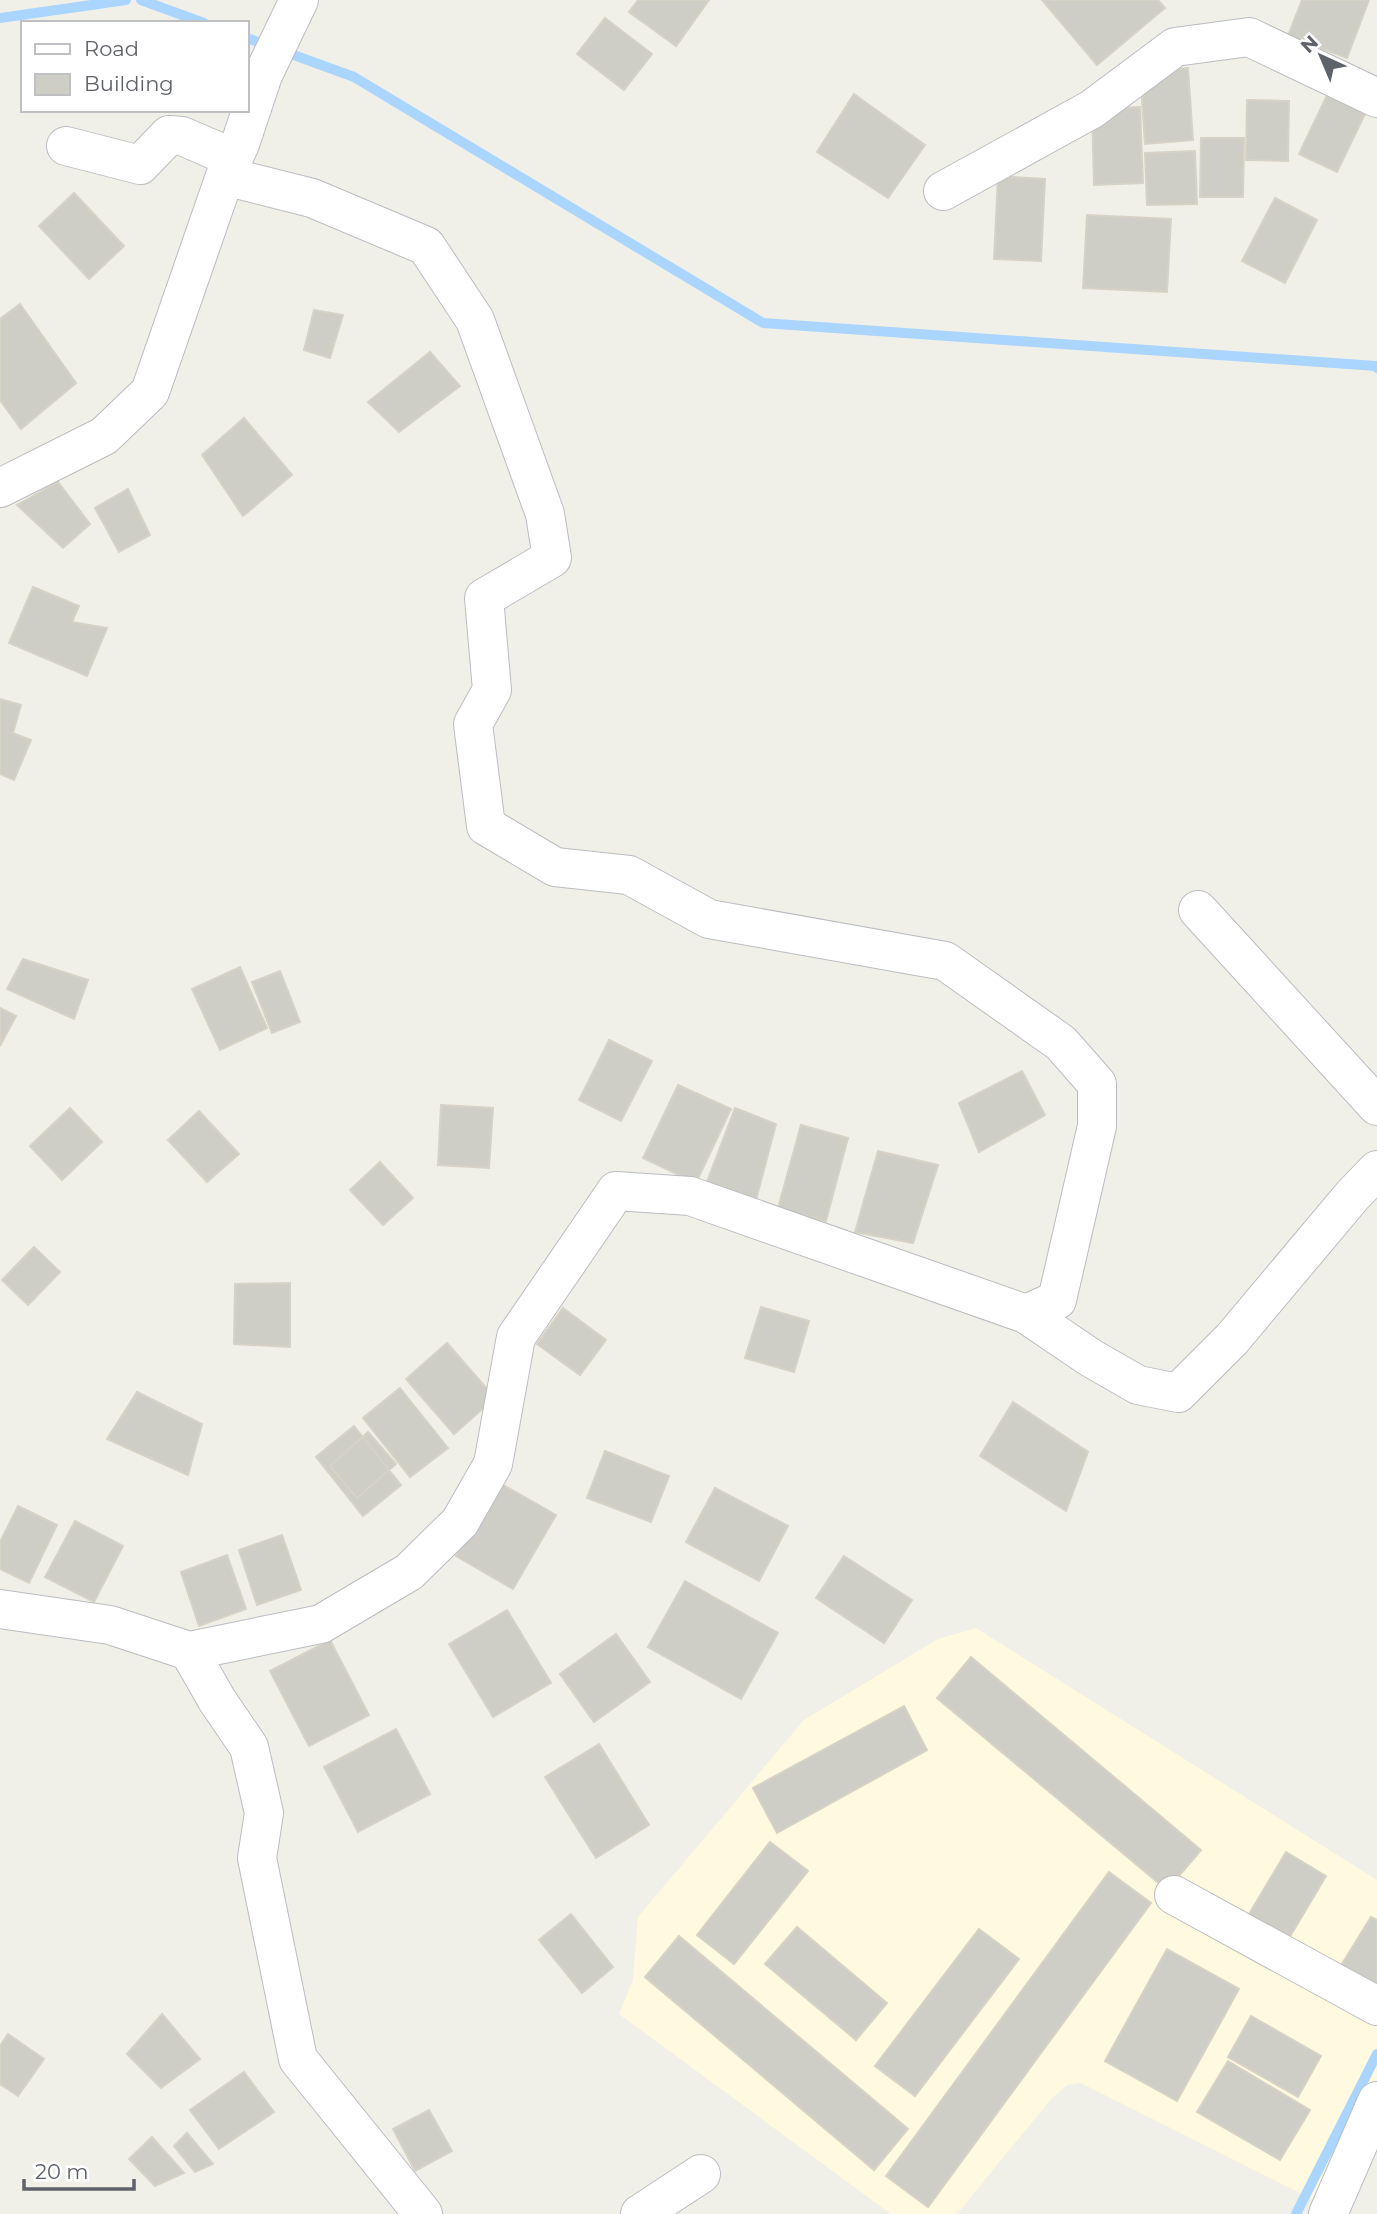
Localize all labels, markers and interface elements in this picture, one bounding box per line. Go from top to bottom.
legend [21,21,248,112]
north arrow [1286,21,1356,91]
text: N [1296,31,1323,58]
text: Road [84,36,139,61]
text: Building [84,71,174,96]
scale bar [24,2148,135,2192]
text: 20 m [35,2159,89,2184]

